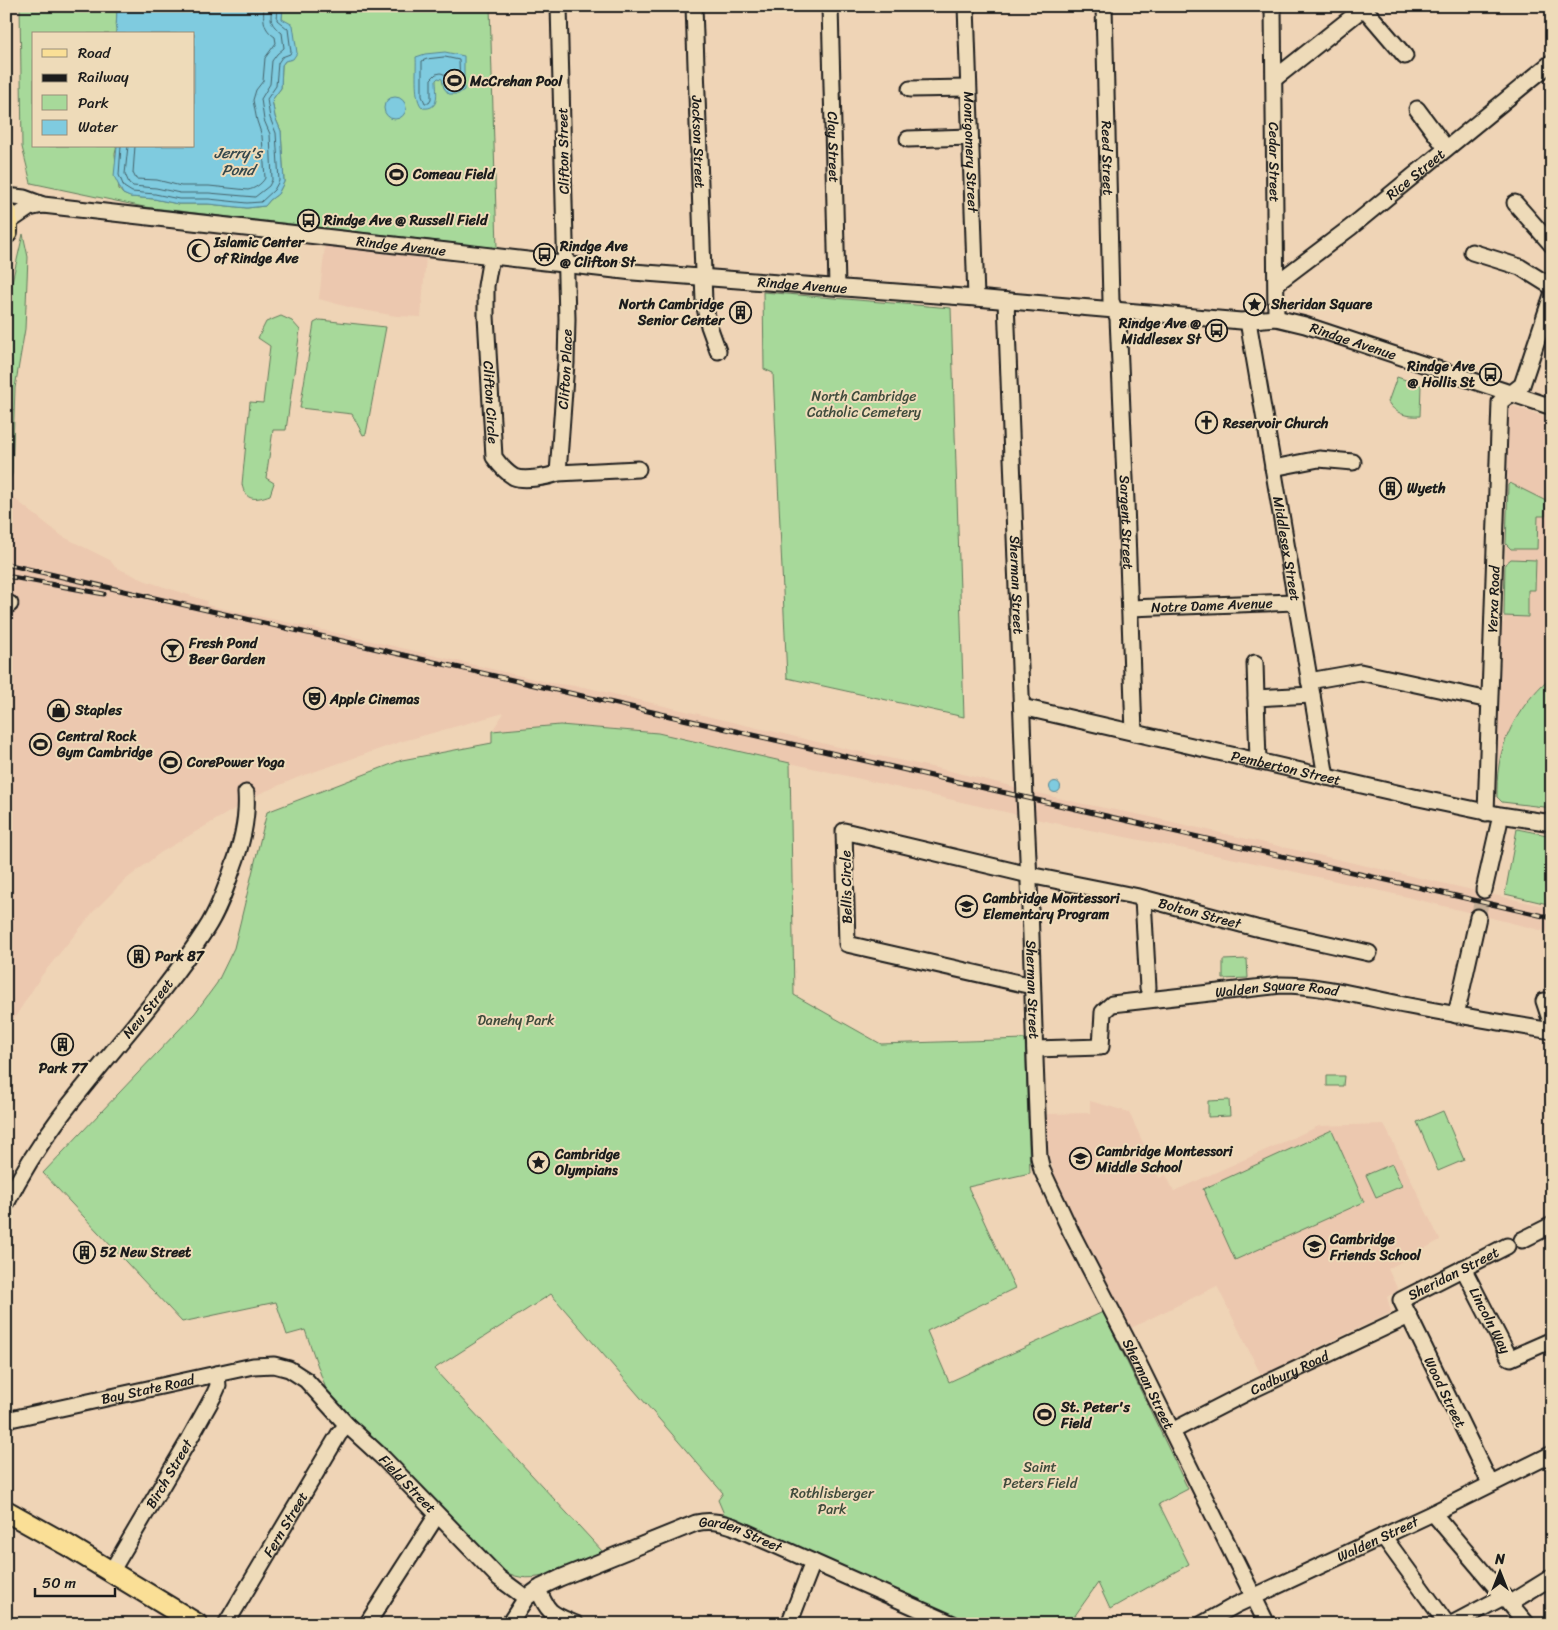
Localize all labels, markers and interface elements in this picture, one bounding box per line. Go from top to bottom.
legend [32,32,195,148]
text: Road [78,40,111,66]
text: Railway [78,64,129,90]
sports icon: McCrehan Pool [442,69,466,93]
place label: McCrehan Pool [469,69,563,94]
text: Park [78,90,109,116]
street label: Montgomery Street [956,91,985,214]
street label: Jackson Street [684,94,712,189]
street label: Clifton Street [550,107,577,195]
street label: Clay Street [820,111,846,183]
text: Water [78,114,118,140]
street label: Reed Street [1094,120,1120,196]
street label: Cedar Street [1261,122,1287,202]
water label: Jerry's Pond [214,140,264,183]
street label: Rice Street [1380,142,1451,207]
sports icon: Comeau Field [385,162,409,186]
place label: Comeau Field [412,162,496,187]
bus stop icon: Rindge Ave @ Russell Field [296,208,320,232]
place label: Rindge Ave @ Russell Field [323,208,489,233]
street label: Rindge Avenue [355,229,447,264]
place label: Islamic Center of Rindge Ave [213,230,305,271]
place label: Rindge Ave @ Clifton St [559,234,637,275]
mosque icon: Islamic Center of Rindge Ave [186,238,210,262]
bus stop icon: Rindge Ave @ Clifton St [532,242,556,266]
street label: Rindge Avenue [757,269,848,301]
place label: North Cambridge Senior Center [618,292,725,333]
place icon: Sheridan Square [1243,292,1267,316]
place label: Sheridan Square [1270,292,1372,317]
building icon: North Cambridge Senior Center [728,300,752,324]
place label: Rindge Ave @ Middlesex St [1118,311,1202,352]
street label: Rindge Avenue [1307,315,1400,368]
bus stop icon: Rindge Ave @ Middlesex St [1205,319,1229,343]
street label: Clifton Place [551,329,580,410]
place label: Rindge Ave @ Hollis St [1406,354,1476,395]
street label: Clifton Circle [476,360,505,445]
bus stop icon: Rindge Ave @ Hollis St [1479,362,1503,386]
park label: North Cambridge Catholic Cemetery [807,384,922,425]
church icon: Reservoir Church [1195,411,1219,435]
place label: Reservoir Church [1222,411,1329,436]
street label: Sargent Street [1112,475,1140,570]
building icon: Wyeth [1379,476,1403,500]
place label: Wyeth [1407,476,1446,501]
street label: Middlesex Street [1265,494,1308,603]
street label: Sherman Street [1002,535,1031,635]
street label: Yerxa Road [1480,564,1507,633]
street label: Notre Dame Avenue [1151,591,1273,620]
place label: Fresh Pond Beer Garden [188,631,266,672]
bar icon: Fresh Pond Beer Garden [161,639,185,663]
theatre icon: Apple Cinemas [302,687,326,711]
place label: Apple Cinemas [329,687,419,712]
shop icon: Staples [47,698,71,722]
place label: Staples [74,698,123,723]
place label: Central Rock Gym Cambridge [56,724,153,765]
sports icon: Central Rock Gym Cambridge [29,732,53,756]
street label: Pemberton Street [1229,743,1343,793]
sports icon: CorePower Yoga [159,750,183,774]
place label: CorePower Yoga [186,750,285,775]
street label: Bellis Circle [833,850,860,924]
place label: Cambridge Montessori Elementary Program [982,886,1121,927]
street label: Bolton Street [1156,891,1245,937]
school or university icon: Cambridge Montessori Elementary Program [955,894,979,918]
street label: Sherman Street [1018,940,1046,1039]
building icon: Park 87 [127,944,151,968]
place label: Park 87 [155,944,205,969]
street label: New Street [116,973,180,1044]
street label: Walden Square Road [1214,973,1342,1005]
park label: Danehy Park [478,1008,555,1033]
building icon: Park 77 [51,1033,75,1057]
place label: Park 77 [39,1056,88,1081]
place label: Cambridge Montessori Middle School [1095,1139,1234,1180]
place label: Cambridge Olympians [554,1142,620,1183]
school or university icon: Cambridge Montessori Middle School [1068,1147,1092,1171]
place icon: Cambridge Olympians [527,1150,551,1174]
place label: Cambridge Friends School [1329,1227,1422,1268]
school or university icon: Cambridge Friends School [1302,1235,1326,1259]
building icon: 52 New Street [72,1240,96,1264]
place label: 52 New Street [100,1240,192,1265]
street label: Sheridan Street [1403,1240,1503,1308]
street label: Lincoln Way [1462,1283,1518,1359]
street label: Sherman Street [1115,1334,1181,1434]
street label: Cadbury Road [1246,1343,1335,1402]
street label: Wood Street [1416,1352,1473,1432]
street label: Bay State Road [99,1367,198,1412]
place label: St. Peter's Field [1060,1395,1130,1436]
sports icon: St. Peter's Field [1033,1403,1057,1427]
street label: Birch Street [139,1433,200,1514]
street label: Field Street [373,1449,442,1519]
park label: Saint Peters Field [1003,1455,1079,1496]
park label: Rothlisberger Park [790,1481,875,1522]
street label: Fern Street [256,1487,315,1562]
street label: Garden Street [698,1509,787,1560]
street label: Walden Street [1332,1509,1424,1569]
text: N [1494,1547,1505,1572]
north arrow [1476,1548,1526,1598]
scale bar [35,1565,115,1597]
text: 50 m [42,1570,77,1596]

